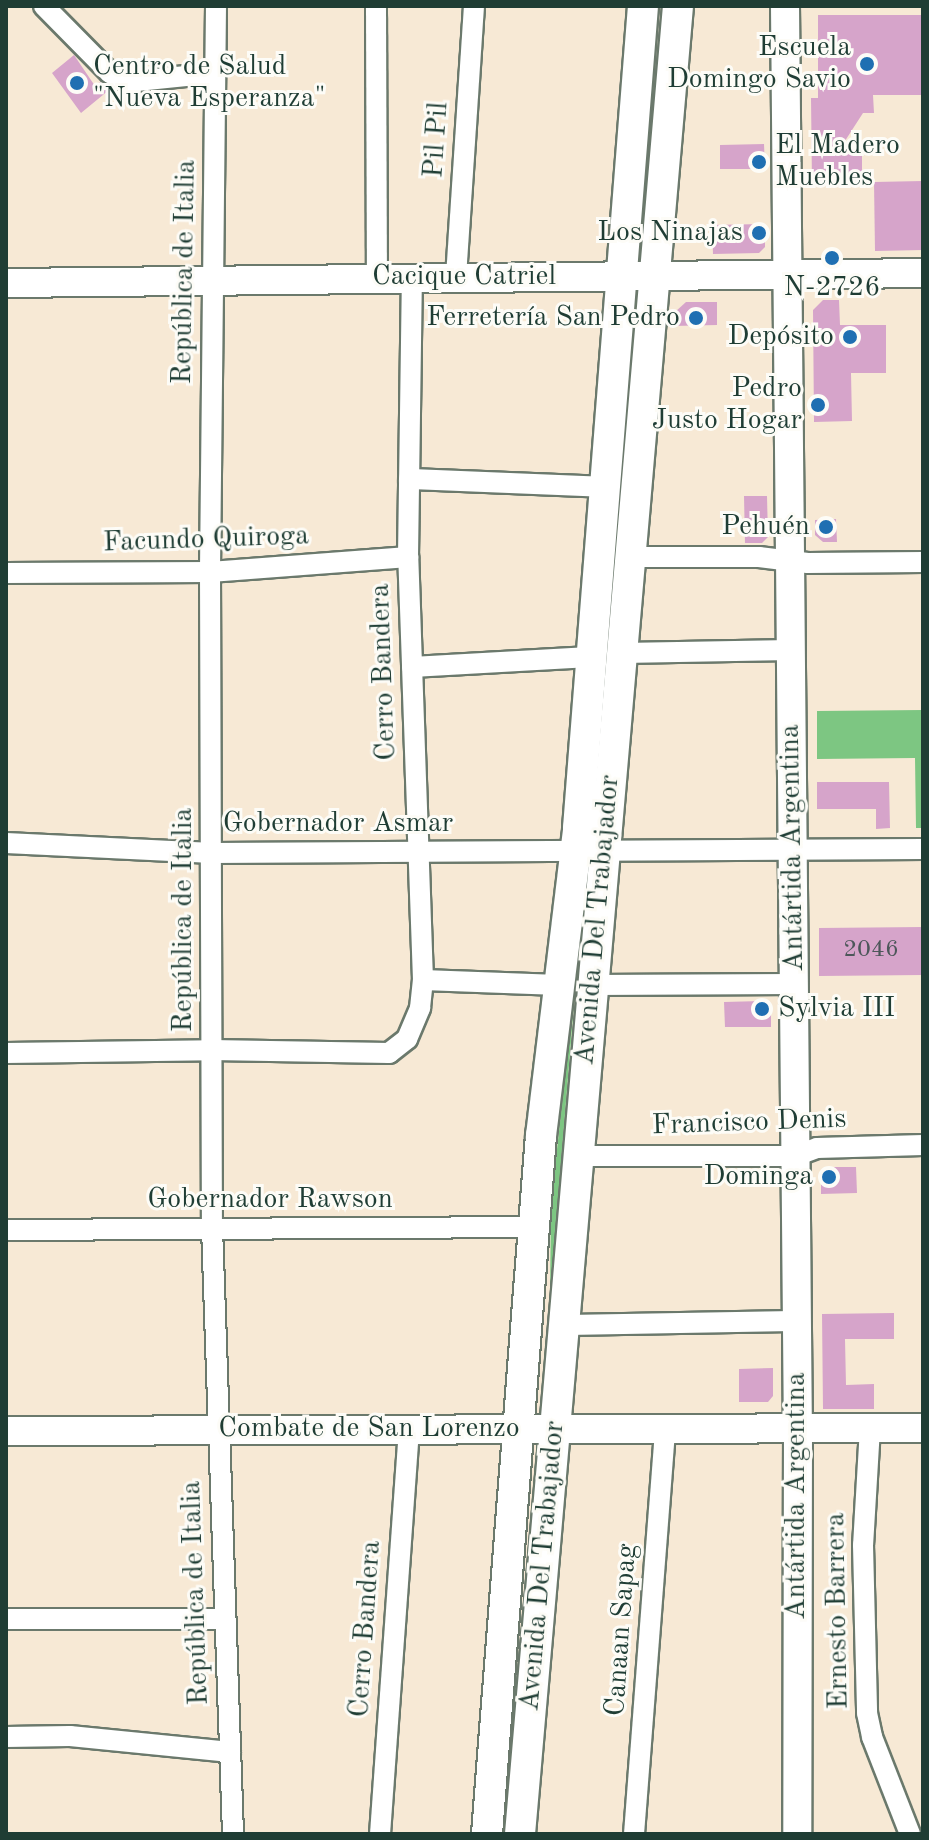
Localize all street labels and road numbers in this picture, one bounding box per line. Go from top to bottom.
street label: Pil Pil [418,101,456,179]
street label: República de Italia [166,159,204,385]
street label: Cacique Catriel [372,260,556,294]
street label: Facundo Quiroga [102,520,310,560]
street label: Cerro Bandera [364,583,404,761]
street label: Antártida Argentina [774,724,812,972]
street label: Avenida Del Trabajador [569,773,627,1067]
street label: Gobernador Asmar [223,807,453,841]
street label: República de Italia [167,808,201,1032]
street label: Francisco Denis [651,1103,847,1143]
street label: Gobernador Rawson [147,1183,393,1217]
street label: Antártida Argentina [780,1372,814,1620]
street label: Combate de San Lorenzo [218,1412,520,1446]
street label: Avenida Del Trabajador [514,1419,572,1713]
street label: República de Italia [175,1480,217,1706]
street label: Ernesto Barrera [819,1512,857,1710]
street label: Cerro Bandera [343,1539,389,1719]
street label: Canaan Sapag [599,1543,645,1717]

